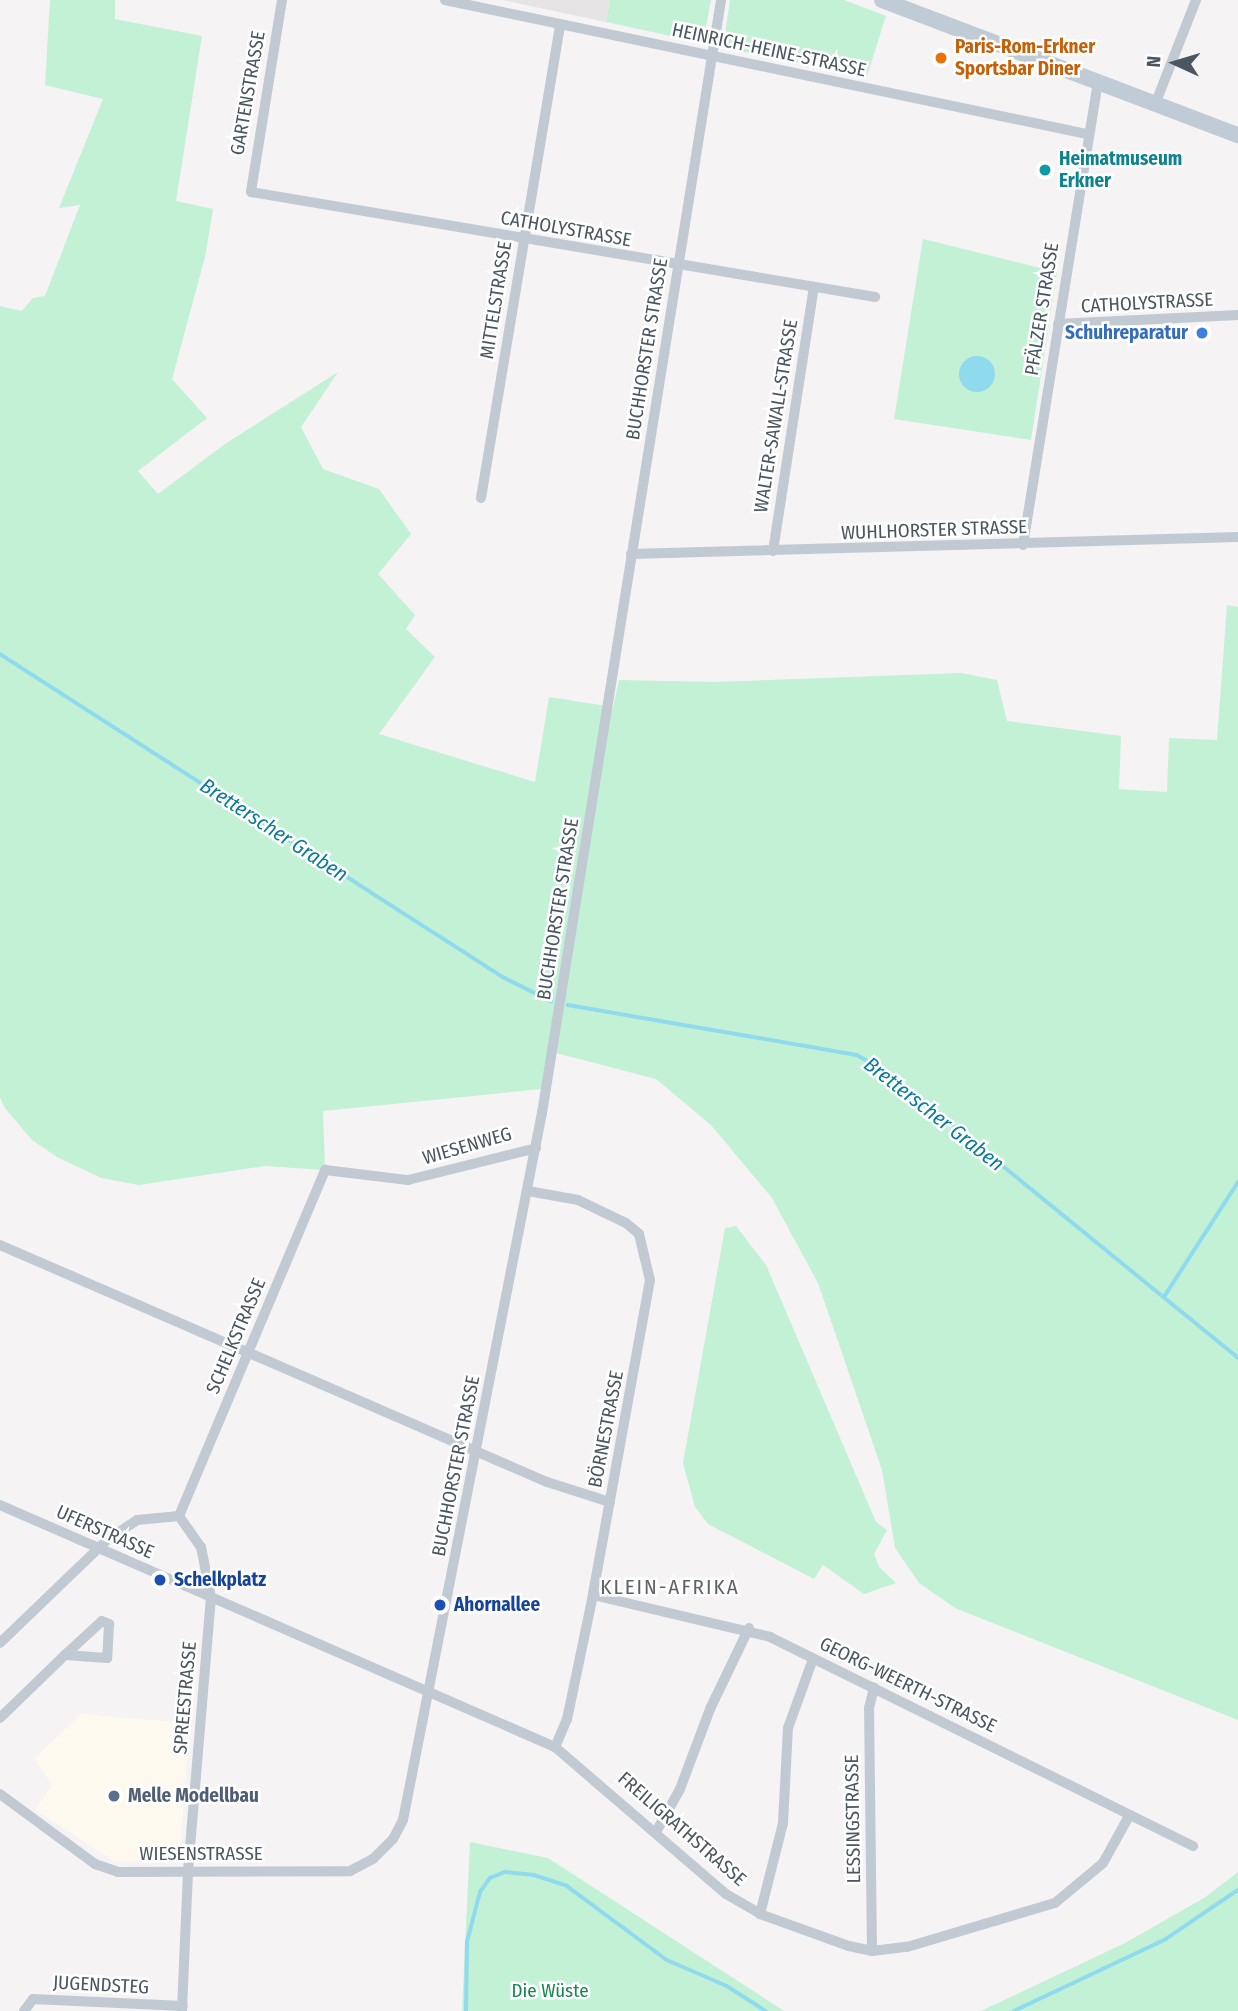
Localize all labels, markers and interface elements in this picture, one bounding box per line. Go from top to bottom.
street label: HEINRICH-HEINE-STRASSE [670,18,868,82]
north arrow [1140,28,1210,98]
street label: GARTENSTRASSE [226,29,270,157]
place label: Paris-Rom-Erkner Sportsbar Diner [955,36,1095,80]
marker: Paris-Rom-Erkner Sportsbar Diner [933,50,949,66]
text: N [1142,55,1165,68]
place label: Heimatmuseum Erkner [1059,148,1182,192]
marker: Heimatmuseum Erkner [1037,162,1053,178]
street label: CATHOLYSTRASSE [499,206,633,252]
street label: MITTELSTRASSE [475,240,517,360]
street label: PFÄLZER STRASSE [1020,241,1064,377]
street label: BUCHHORSTER STRASSE [621,257,673,441]
street label: CATHOLYSTRASSE [1080,288,1214,318]
street label: WALTER-SAWALL-STRASSE [749,318,803,514]
place label: Schuhreparatur [1065,322,1188,344]
marker: Schuhreparatur [1194,325,1210,341]
street label: WUHLHORSTER STRASSE [841,515,1027,545]
water label: Bretterscher Graben [196,773,352,887]
street label: BUCHHORSTER STRASSE [532,817,584,1001]
water label: Bretterscher Graben [859,1052,1009,1176]
street label: WIESENWEG [420,1122,514,1170]
street label: SCHELKSTRASSE [201,1275,271,1397]
street label: BÖRNESTRASSE [583,1369,629,1489]
street label: BUCHHORSTER STRASSE [427,1374,485,1558]
street label: UFERSTRASSE [53,1500,157,1564]
place label: Schelkplatz [174,1569,266,1591]
marker: Schelkplatz [152,1572,168,1588]
district label: KLEIN-AFRIKA [602,1574,738,1600]
place label: Ahornallee [454,1594,540,1616]
marker: Ahornallee [432,1597,448,1613]
street label: GEORG-WEERTH-STRASSE [816,1632,1000,1738]
street label: SPREESTRASSE [169,1641,201,1755]
street label: LESSINGSTRASSE [840,1754,866,1884]
street label: FREILIGRATHSTRASSE [613,1767,751,1891]
place label: Melle Modellbau [128,1785,259,1807]
marker: Melle Modellbau [106,1788,122,1804]
street label: WIESENSTRASSE [139,1843,263,1865]
street label: JUGENDSTEG [52,1971,150,1999]
park label: Die Wüste [511,1980,589,2002]

